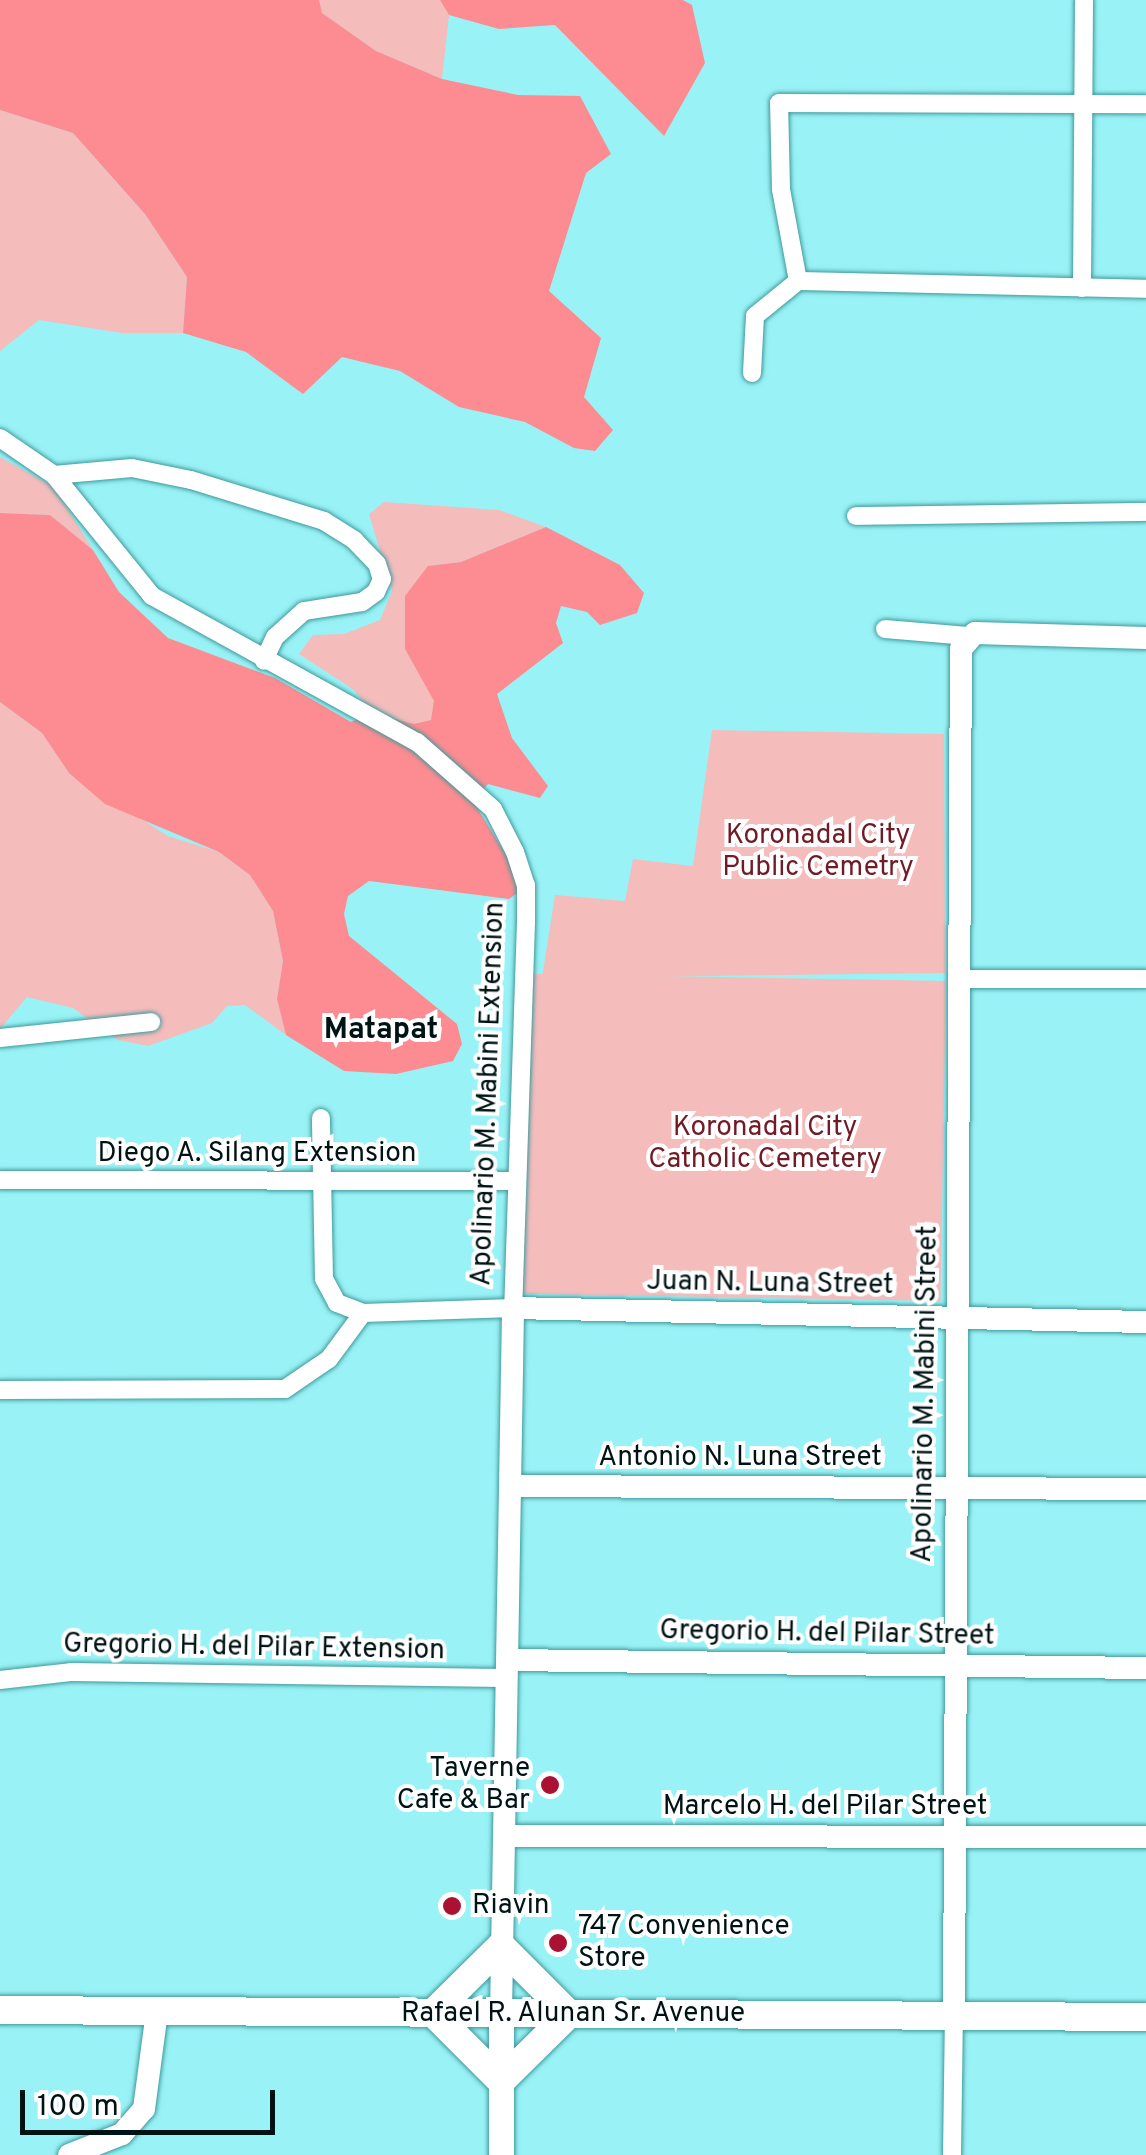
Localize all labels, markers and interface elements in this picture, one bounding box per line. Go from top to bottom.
park label: Koronadal City Public Cemetry [722,819,914,885]
street label: Apolinario M. Mabini Extension [466,901,512,1287]
district label: Matapat [324,1013,438,1049]
park label: Koronadal City Catholic Cemetery [648,1111,882,1177]
street label: Diego A. Silang Extension [97,1137,417,1171]
street label: Apolinario M. Mabini Street [906,1225,946,1563]
street label: Juan N. Luna Street [646,1265,894,1303]
street label: Antonio N. Luna Street [598,1441,882,1475]
street label: Gregorio H. del Pilar Street [659,1614,995,1654]
street label: Gregorio H. del Pilar Extension [63,1628,445,1668]
place label: Taverne Cafe & Bar [397,1752,530,1818]
marker: Taverne Cafe & Bar [539,1774,561,1796]
street label: Marcelo H. del Pilar Street [663,1790,987,1824]
place label: Riavin [472,1889,550,1923]
marker: Riavin [441,1895,463,1917]
place label: 747 Convenience Store [578,1910,791,1976]
marker: 747 Convenience Store [547,1932,569,1954]
street label: Rafael R. Alunan Sr. Avenue [400,1997,746,2031]
scale bar [25,2070,280,2132]
text: 100 m [37,2089,119,2126]

